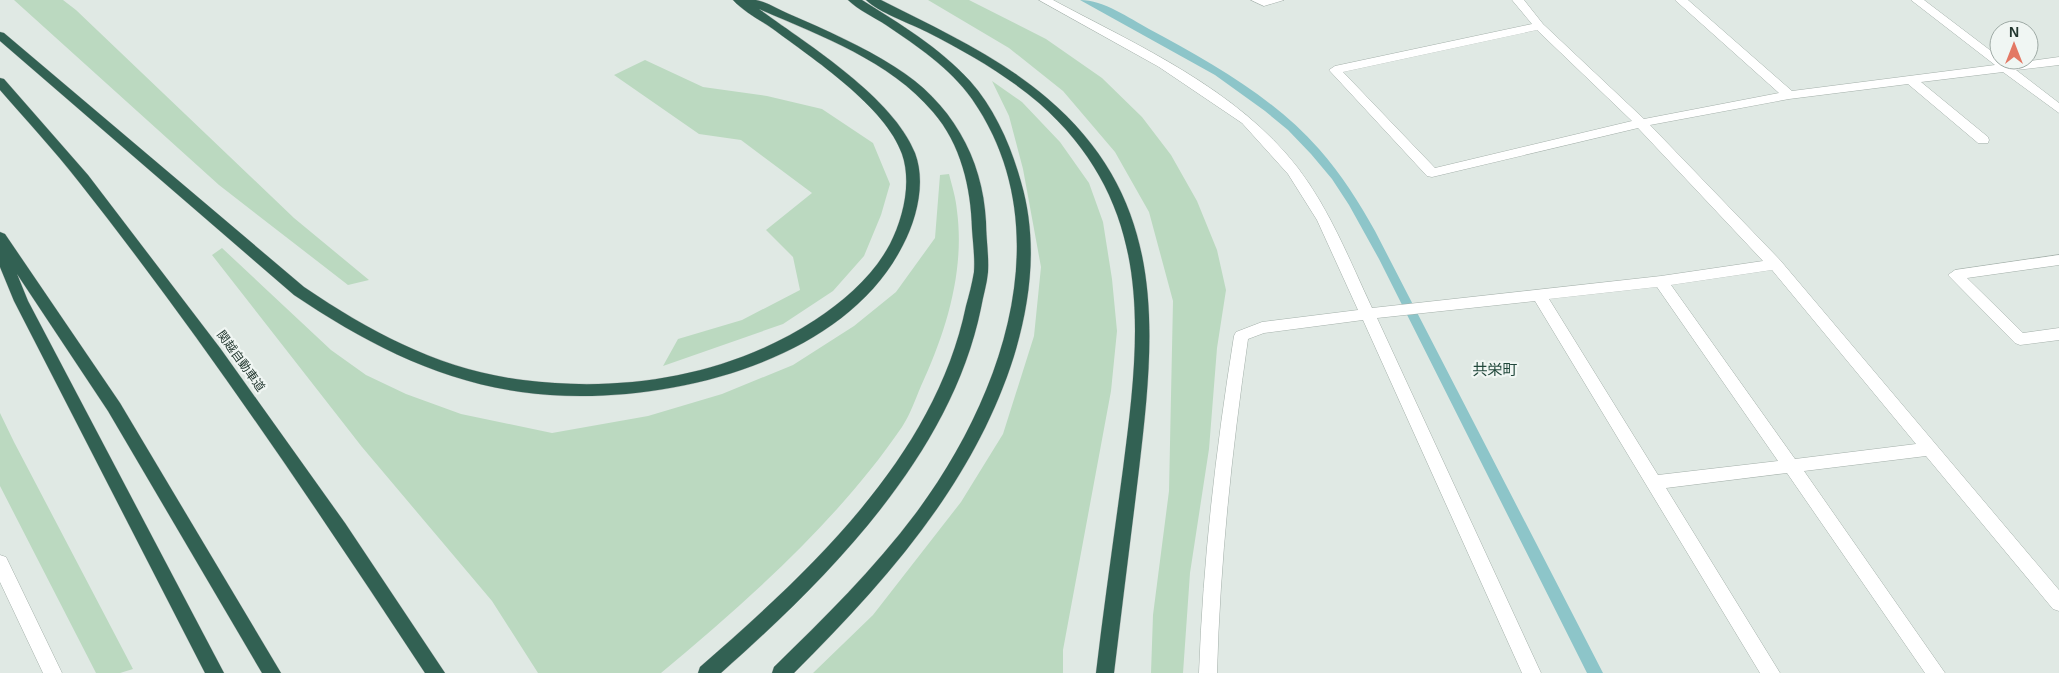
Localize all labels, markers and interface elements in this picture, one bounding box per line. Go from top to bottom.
north arrow [1989,20,2039,70]
text: N [2009,24,2019,40]
street label: 関越自動車道 [214,328,268,394]
district label: 共栄町 [1472,361,1518,378]

